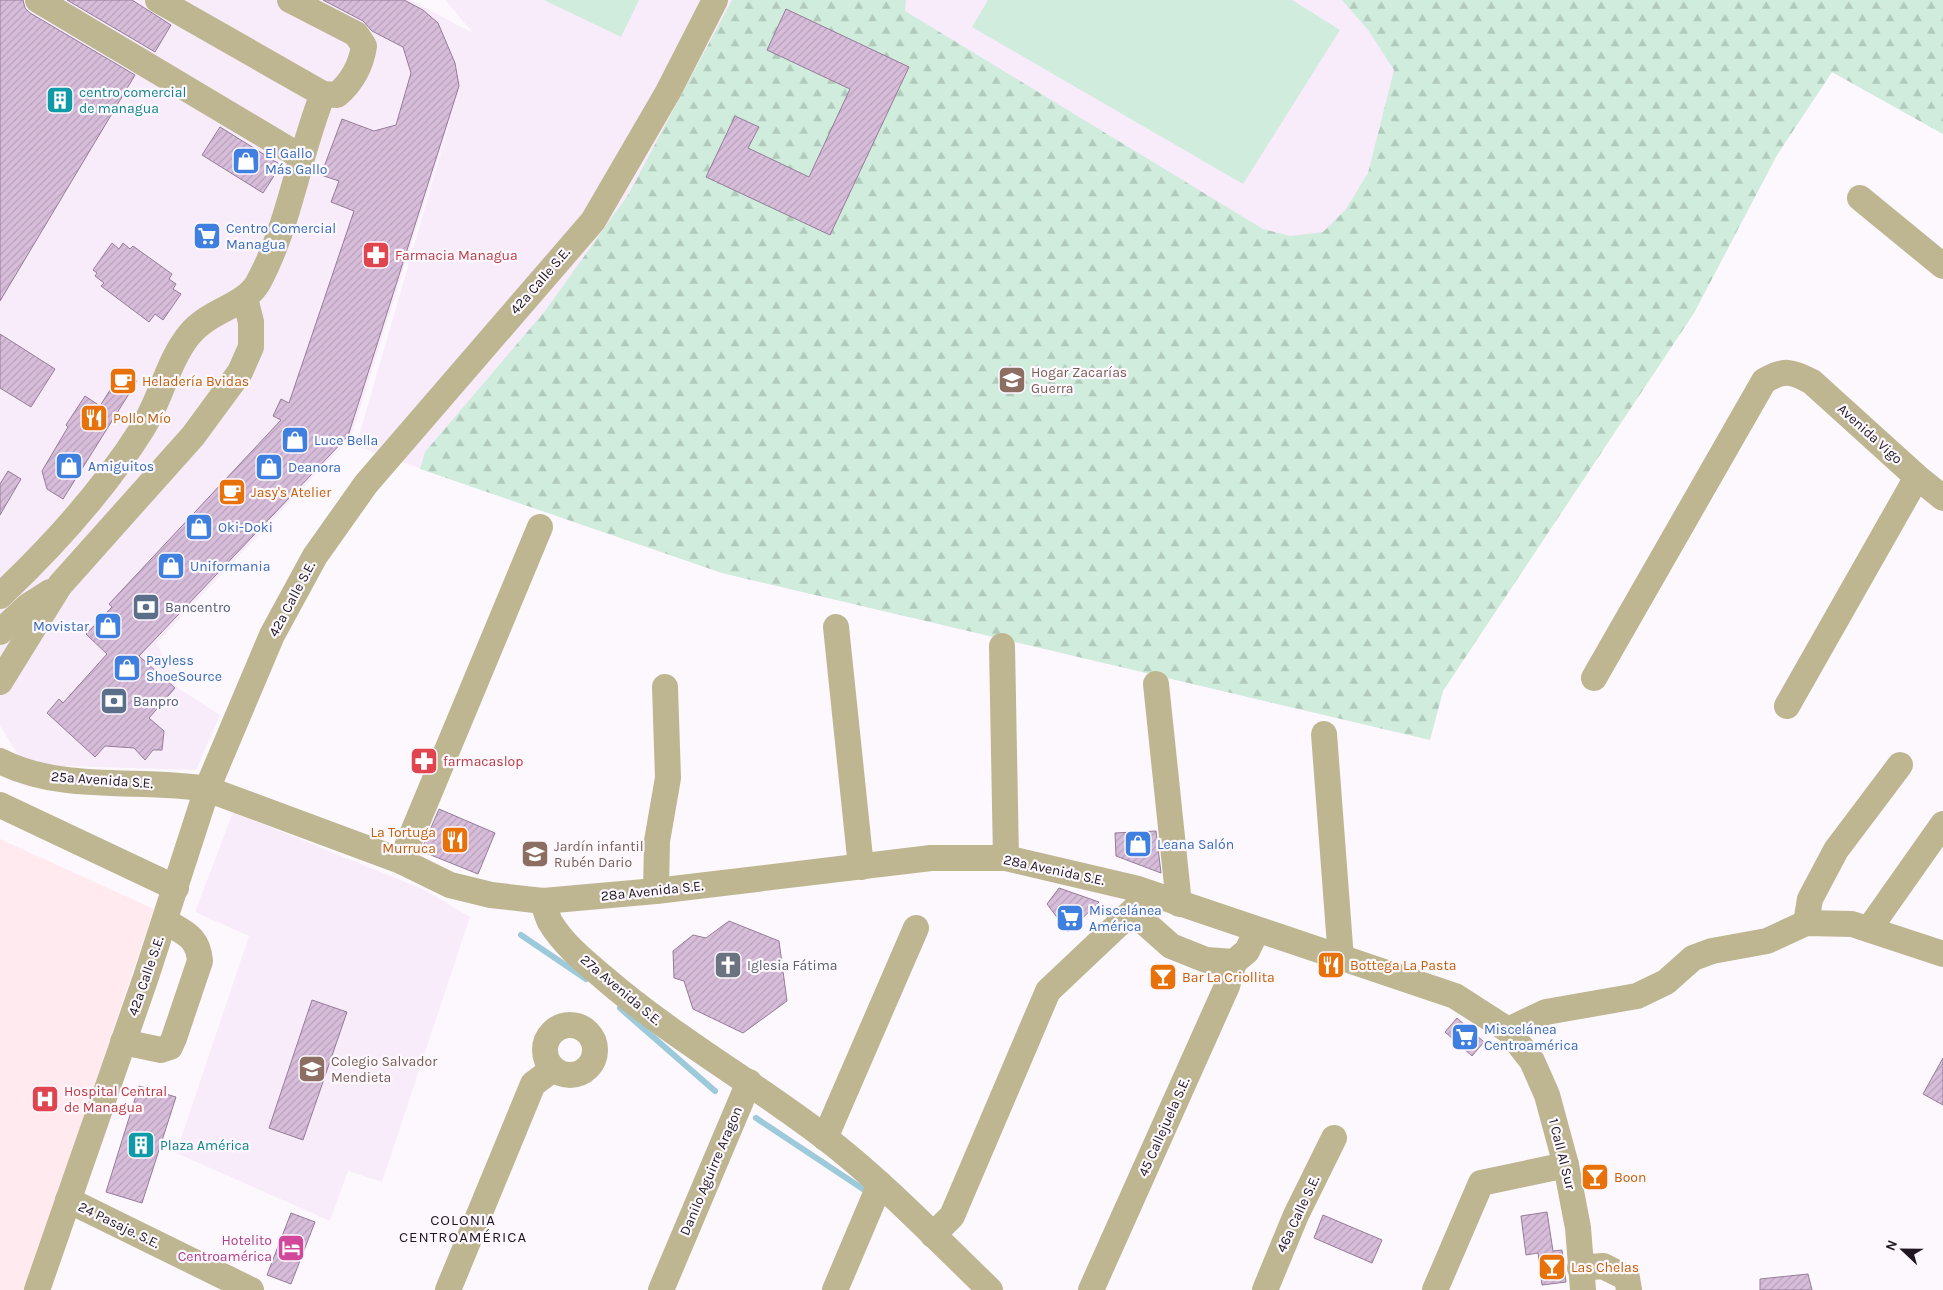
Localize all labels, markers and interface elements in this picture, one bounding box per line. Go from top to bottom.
place label: centro comercial de managua [79,84,186,117]
building icon: centro comercial de managua [45,85,75,115]
place label: El Gallo Más Gallo [265,145,327,178]
shop icon: El Gallo Más Gallo [231,146,261,176]
place label: Centro Comercial Managua [226,220,336,253]
supermarket icon: Centro Comercial Managua [192,221,222,251]
pharmacy icon: Farmacia Managua [361,240,391,270]
street label: 42a Calle S.E. [506,244,574,318]
place label: Farmacia Managua [395,247,518,264]
place label: Hogar Zacarías Guerra [1031,364,1127,397]
school or university icon: Hogar Zacarías Guerra [997,365,1027,395]
cafe icon: Heladería Bvidas [108,366,138,396]
place label: Heladería Bvidas [142,373,249,390]
street label: Avenida Vigo [1834,400,1906,468]
restaurant icon: Pollo Mío [79,403,109,433]
place label: Pollo Mío [113,410,171,427]
shop icon: Luce Bella [280,425,310,455]
place label: Luce Bella [314,432,378,449]
shop icon: Amiguitos [54,451,84,481]
shop icon: Deanora [254,452,284,482]
place label: Amiguitos [88,458,154,475]
place label: Deanora [288,459,341,476]
cafe icon: Jasy's Atelier [217,477,247,507]
place label: Jasy's Atelier [251,484,332,501]
shop icon: Oki-Doki [184,512,214,542]
place label: Oki-Doki [218,519,273,536]
shop icon: Uniformania [156,551,186,581]
place label: Uniformania [190,558,270,575]
street label: 42a Calle S.E. [265,558,319,640]
bank icon: Bancentro [131,592,161,622]
place label: Bancentro [165,599,231,616]
shop icon: Movistar [93,611,123,641]
place label: Movistar [33,618,90,635]
place label: Payless ShoeSource [146,652,222,685]
shop icon: Payless ShoeSource [112,653,142,683]
bank icon: Banpro [99,686,129,716]
place label: Banpro [133,693,179,710]
pharmacy icon: farmacaslop [409,746,439,776]
place label: farmacaslop [443,753,523,770]
street label: 25a Avenida S.E. [50,768,154,792]
place label: La Tortuga Murruca [370,824,436,857]
restaurant icon: La Tortuga Murruca [440,825,470,855]
shop icon: Leana Salón [1123,829,1153,859]
place label: Leana Salón [1157,836,1234,853]
place label: Jardín infantil Rubén Dario [554,838,644,871]
school or university icon: Jardín infantil Rubén Dario [520,839,550,869]
street label: 28a Avenida S.E. [1002,851,1107,889]
street label: 28a Avenida S.E. [600,877,705,905]
place label: Miscelánea América [1089,902,1162,935]
supermarket icon: Miscelánea América [1055,903,1085,933]
street label: 42a Calle S.E. [124,934,168,1018]
church icon: Iglesia Fátima [713,950,743,980]
restaurant icon: Bottega La Pasta [1316,950,1346,980]
street label: 27a Avenida S.E. [577,951,666,1029]
place label: Iglesia Fátima [747,957,837,974]
place label: Bottega La Pasta [1350,957,1456,974]
bar icon: Bar La Criollita [1148,962,1178,992]
place label: Bar La Criollita [1182,969,1275,986]
place label: Miscelánea Centroamérica [1484,1021,1578,1054]
supermarket icon: Miscelánea Centroamérica [1450,1022,1480,1052]
place label: Colegio Salvador Mendieta [331,1053,438,1086]
school or university icon: Colegio Salvador Mendieta [297,1054,327,1084]
street label: 45 Callejuela S.E. [1135,1074,1194,1179]
place label: Hospital Central de Managua [64,1083,167,1116]
hospital icon: Hospital Central de Managua [30,1084,60,1114]
street label: Danilo Aguirre Aragon [676,1104,746,1238]
street label: 1 Call Al Sur [1545,1117,1579,1192]
building icon: Plaza América [126,1130,156,1160]
place label: Plaza América [160,1137,250,1154]
bar icon: Boon [1580,1162,1610,1192]
place label: Boon [1614,1169,1646,1186]
street label: 46a Calle S.E. [1273,1172,1323,1255]
street label: 24 Pasaje. S.E. [75,1198,163,1252]
district label: COLONIA CENTROAMÉRICA [399,1211,527,1246]
north arrow [1878,1225,1928,1275]
place label: Hotelito Centroamérica [178,1232,272,1265]
hotel icon: Hotelito Centroamérica [276,1233,306,1263]
text: N [1882,1237,1901,1253]
bar icon: Las Chelas [1537,1252,1567,1282]
place label: Las Chelas [1571,1259,1639,1276]

